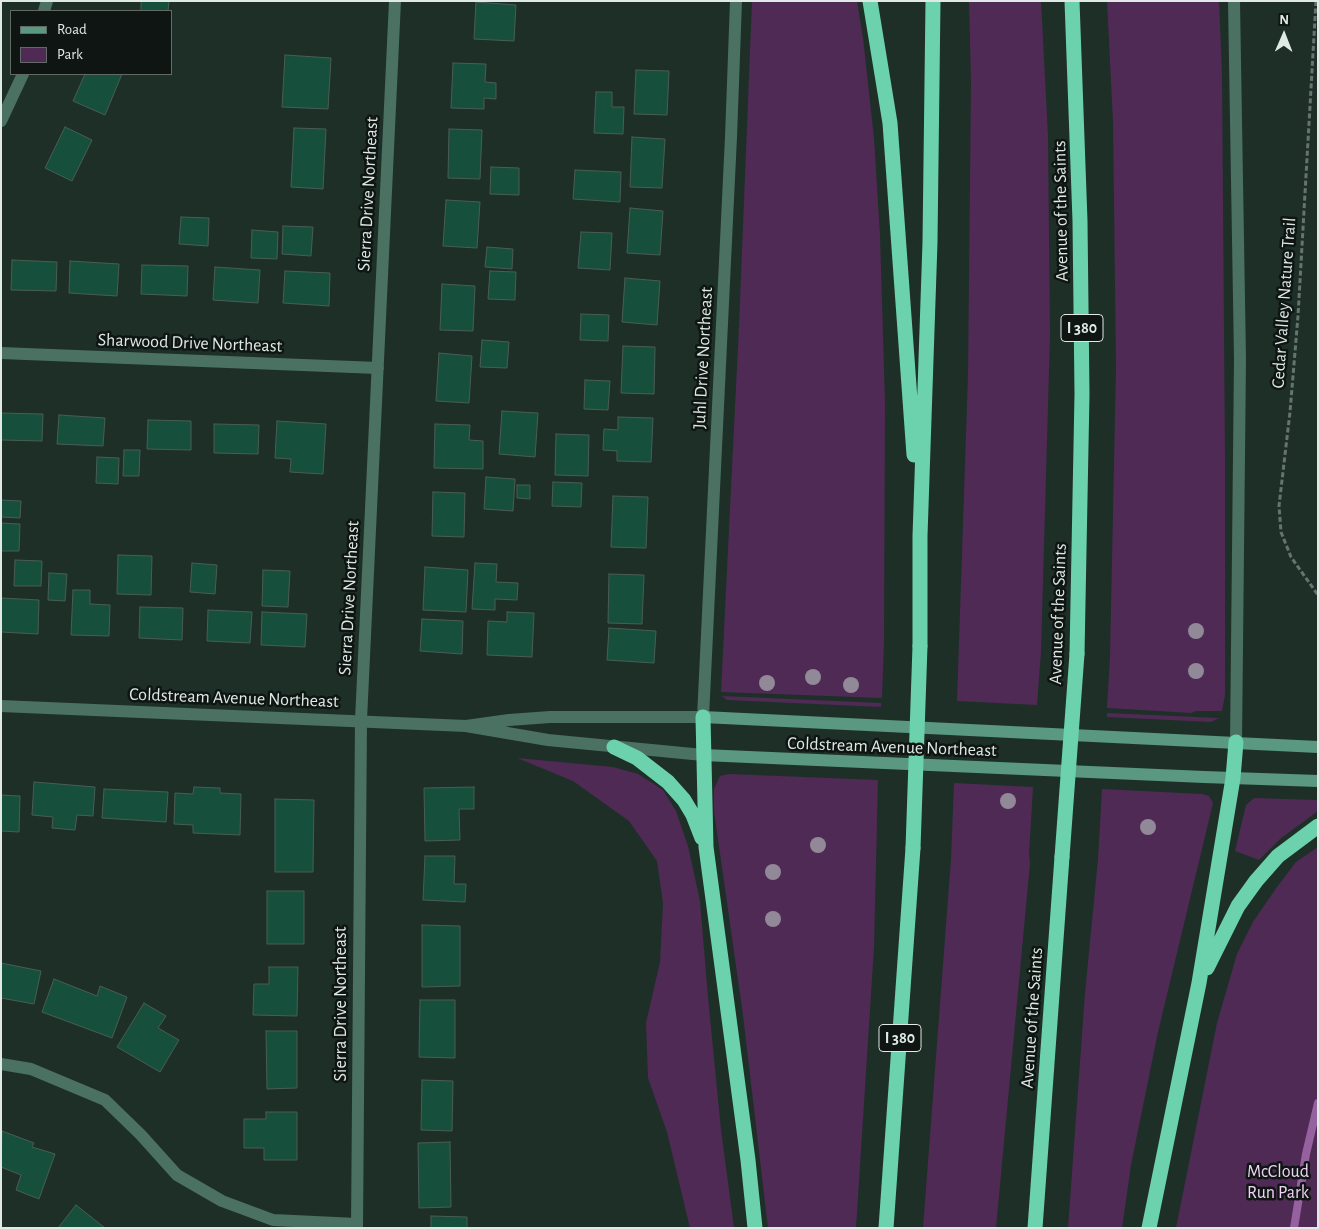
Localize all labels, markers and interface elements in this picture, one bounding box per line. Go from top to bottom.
legend [10,10,172,75]
north arrow [1259,10,1309,60]
text: N [1279,13,1289,27]
text: Road [57,22,87,37]
text: Park [57,47,83,62]
street label: Sierra Drive Northeast [353,116,383,272]
street label: Avenue of the Saints [1049,140,1073,282]
street label: Cedar Valley Nature Trail [1267,217,1301,389]
street label: Juhl Drive Northeast [688,286,718,430]
road number: I 380 [1061,314,1103,342]
street label: Sharwood Drive Northeast [97,329,283,357]
street label: Sierra Drive Northeast [334,520,364,676]
street label: Avenue of the Saints [1045,543,1071,685]
street label: Coldstream Avenue Northeast [129,684,339,712]
street label: Coldstream Avenue Northeast [787,733,997,761]
street label: Sierra Drive Northeast [330,927,352,1081]
street label: Avenue of the Saints [1016,947,1048,1089]
road number: I 380 [879,1024,921,1052]
park label: McCloud Run Park [1247,1161,1309,1204]

